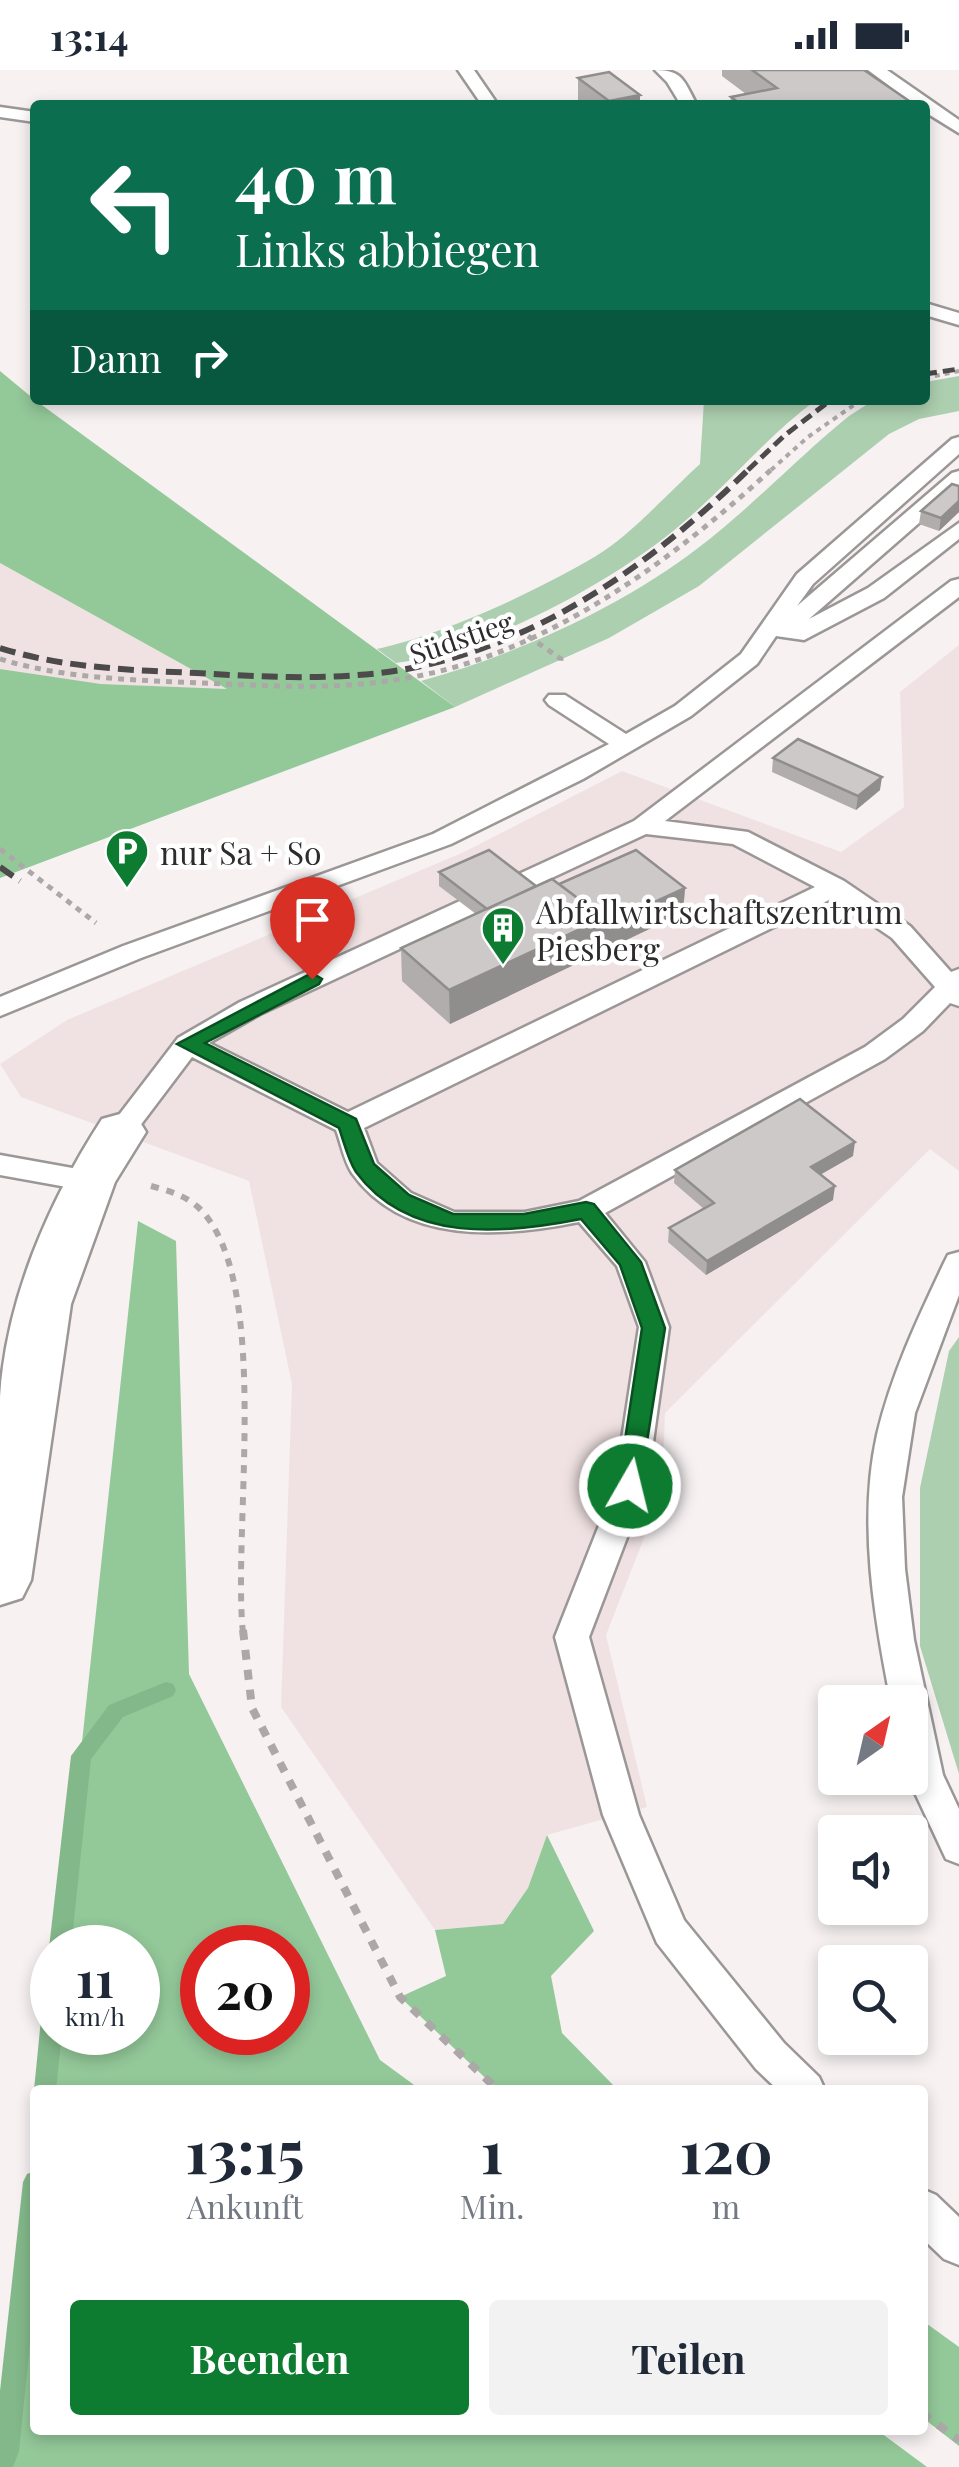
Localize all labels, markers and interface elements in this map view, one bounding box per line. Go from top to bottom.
text: 13:14 [50,10,128,61]
text: 40 m [235,128,397,222]
icon: left [70,140,200,270]
text: Links abbiegen [235,218,540,278]
icon: right [182,330,237,385]
text: Dann [70,332,162,383]
street label: Südstieg [404,602,518,672]
parking icon: nur Sa + So [104,828,150,889]
place label: nur Sa + So [160,830,322,873]
pin [270,877,355,980]
place label: Abfallwirtschaftszentrum Piesberg [535,889,903,969]
icon: arrive [285,892,340,947]
building icon: Abfallwirtschaftszentrum Piesberg [480,905,526,966]
position arrow [578,1434,682,1538]
north arrow [818,1685,928,1795]
map controls [818,1685,928,2055]
button: sound [818,1815,928,1925]
speed limit sign: 20 [180,1925,310,2055]
text: 11 [76,1944,114,2011]
button: search [818,1945,928,2055]
text: km/h [65,1999,125,2032]
text: 13:15 [185,2109,304,2189]
text: 1 [481,2109,503,2189]
text: 120 [680,2109,773,2189]
text: Ankunft [187,2184,303,2227]
text: Min. [460,2184,524,2227]
text: m [712,2184,740,2227]
button: Beenden [70,2300,469,2415]
button: Teilen [489,2300,888,2415]

